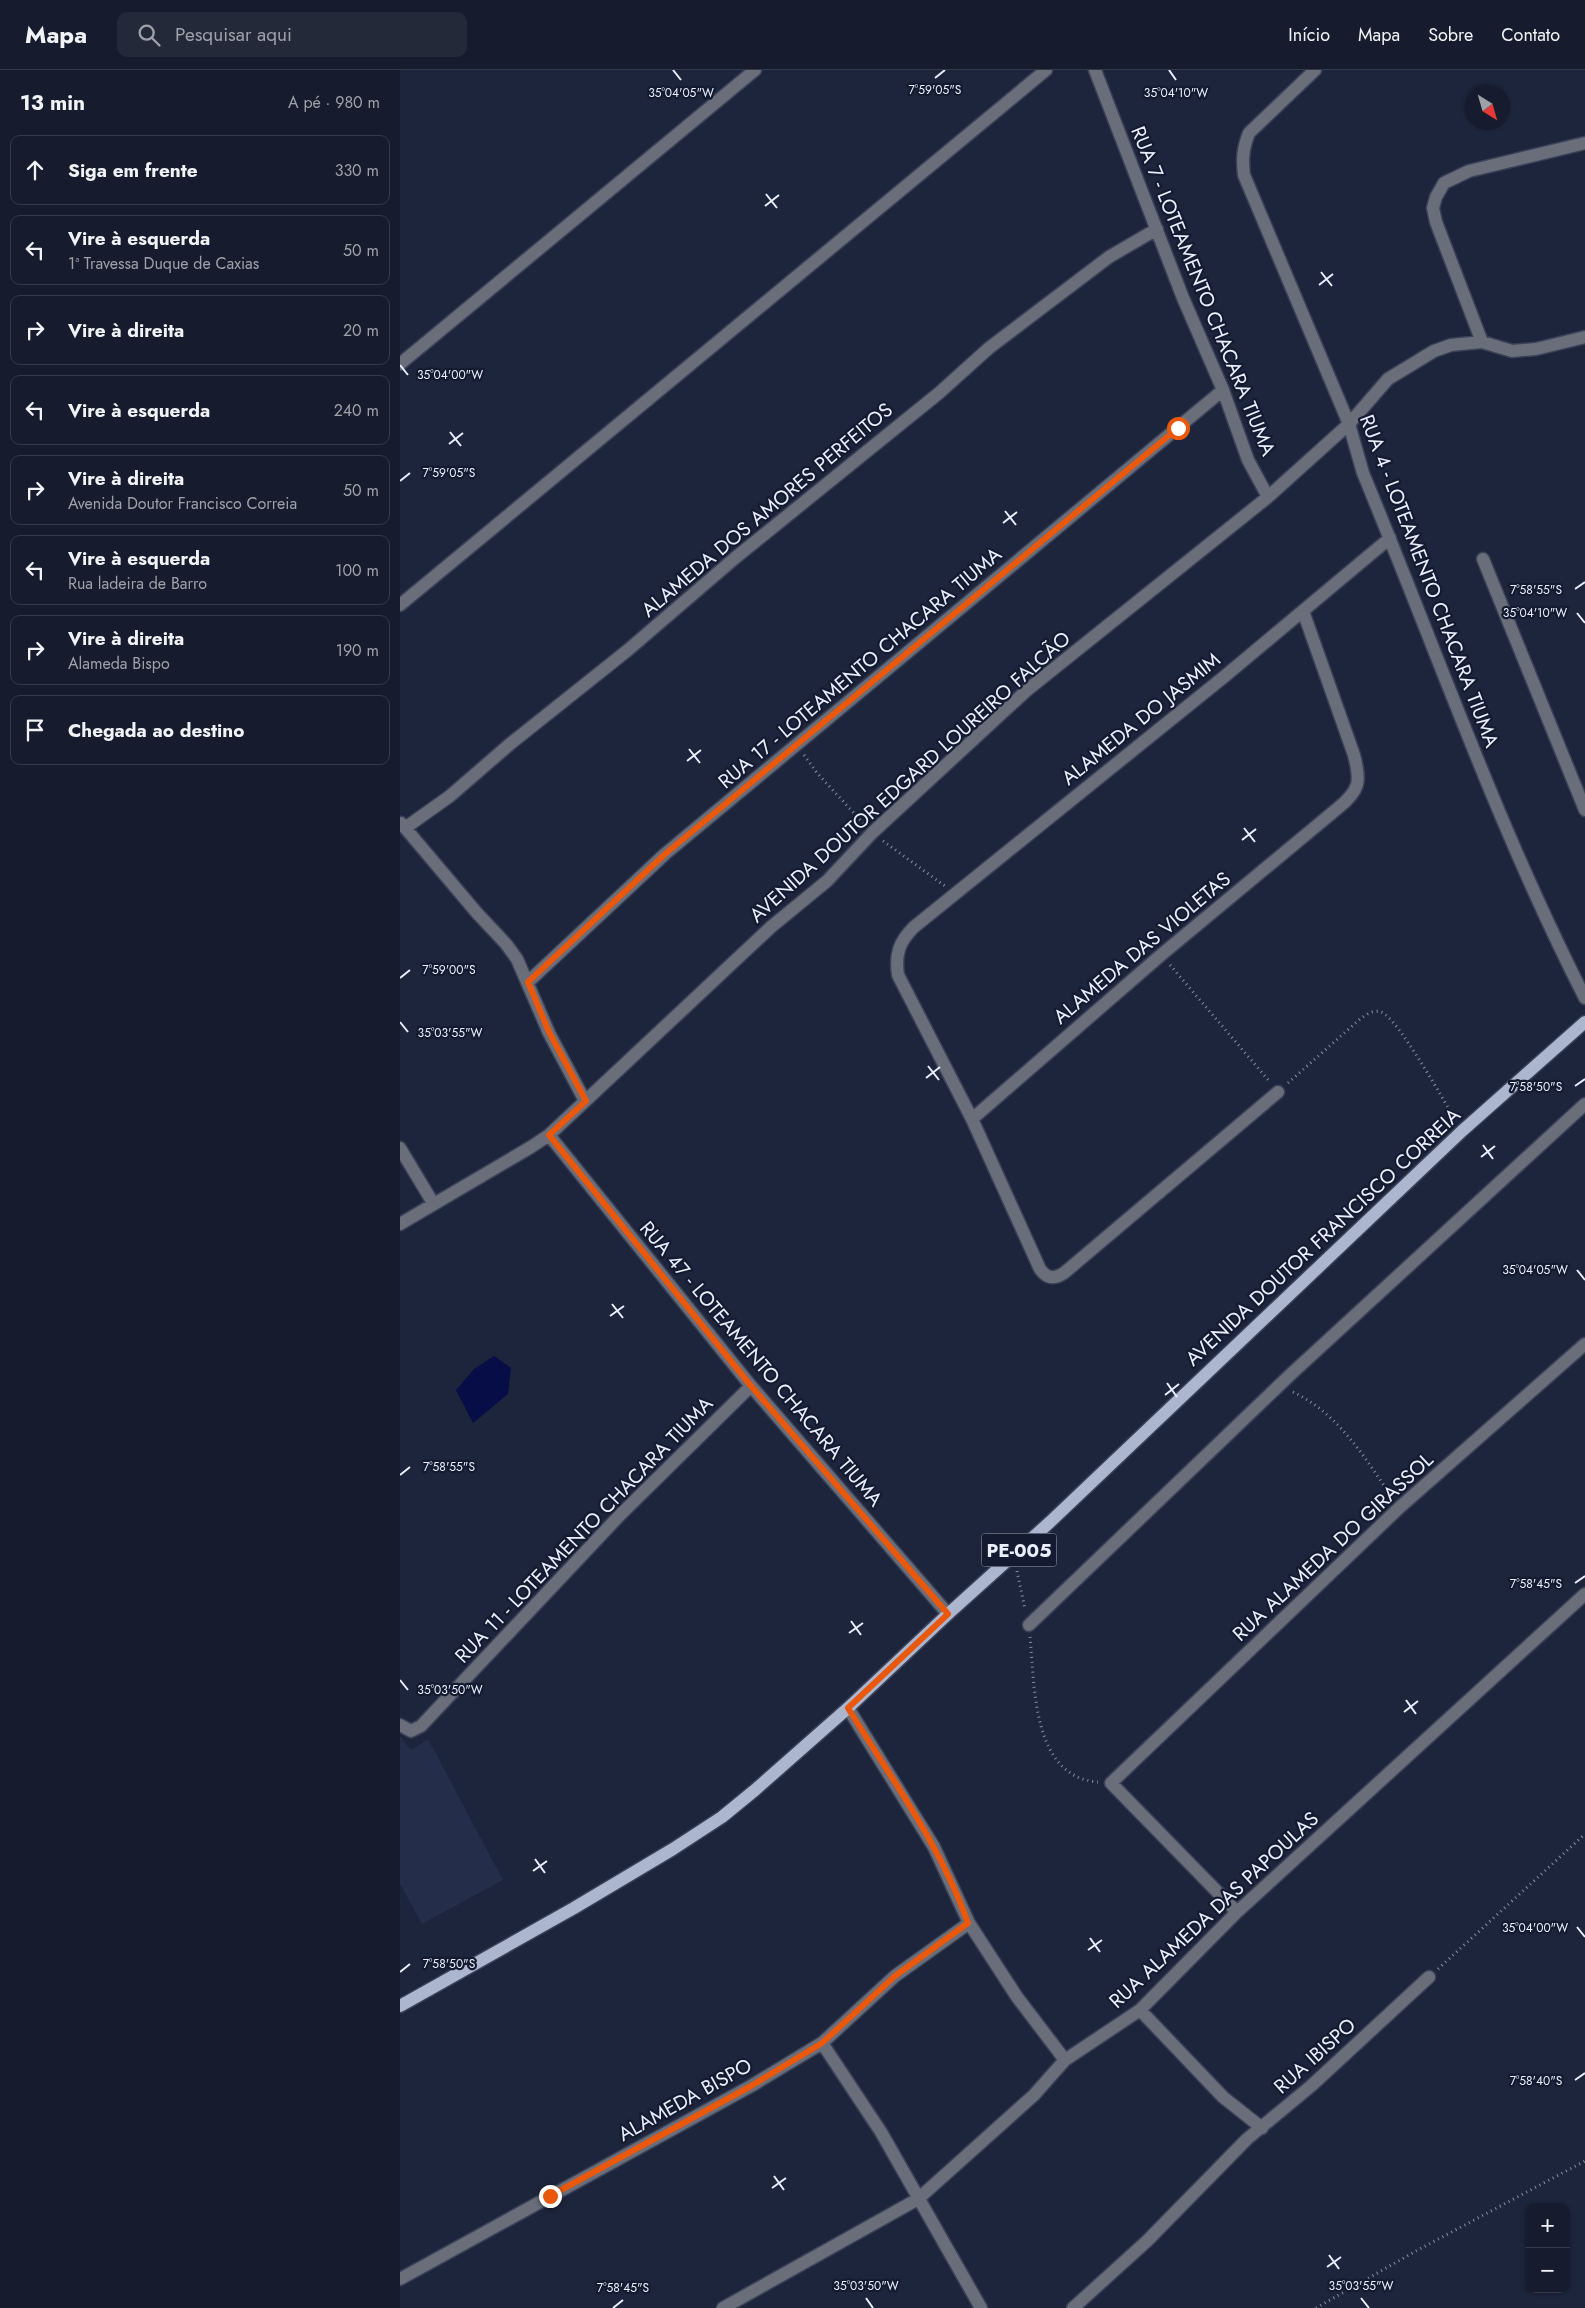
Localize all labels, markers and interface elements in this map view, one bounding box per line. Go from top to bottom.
search box [117,12,467,57]
text: Mapa [25,17,87,52]
icon: search [135,21,163,49]
text: Pesquisar aqui [175,21,292,48]
text: Início [1288,22,1330,48]
text: Mapa [1358,22,1400,48]
text: Sobre [1428,22,1473,48]
text: Contato [1501,22,1560,48]
text: 7°59'05"S [909,81,962,99]
text: 35°04'05"W [648,84,714,102]
text: 35°04'10"W [1144,84,1208,102]
north arrow [1465,85,1510,130]
text: 13 min [20,88,85,118]
text: A pé · 980 m [288,91,380,114]
street label: RUA 7 - LOTEAMENTO CHACARA TIUMA [1123,122,1283,461]
icon: ahead [21,156,49,184]
text: Siga em frente [68,157,198,184]
text: 330 m [335,159,379,182]
text: Vire à esquerda [68,225,210,252]
icon: left [21,236,49,264]
text: 50 m [343,239,379,262]
text: 1ª Travessa Duque de Caxias [68,252,259,275]
icon: right [21,316,49,344]
text: Vire à direita [68,317,184,344]
text: 20 m [343,319,379,342]
text: 35°04'00"W [417,366,483,384]
icon: left [21,396,49,424]
street label: ALAMEDA DOS AMORES PERFEITOS [635,396,899,624]
text: Vire à esquerda [68,397,210,424]
text: 240 m [334,399,379,422]
street label: RUA 4 - LOTEAMENTO CHACARA TIUMA [1352,410,1506,752]
route start [1167,417,1190,440]
text: 7°59'05"S [423,464,476,482]
text: Vire à direita [68,465,184,492]
icon: right [21,476,49,504]
text: 50 m [343,479,379,502]
text: Avenida Doutor Francisco Correia [68,492,297,515]
street label: RUA 17 - LOTEAMENTO CHACARA TIUMA [712,540,1009,796]
text: Vire à esquerda [68,545,210,572]
icon: left [21,556,49,584]
text: 100 m [335,559,379,582]
text: Rua ladeira de Barro [68,572,207,595]
text: 7°58'55"S [1510,581,1562,599]
text: 35°04'10"W [1503,604,1567,622]
text: Vire à direita [68,625,184,652]
street label: AVENIDA DOUTOR EDGARD LOUREIRO FALCÃO [743,625,1077,929]
icon: right [21,636,49,664]
text: 190 m [336,639,379,662]
street label: ALAMEDA DO JASMIM [1055,646,1227,792]
text: Alameda Bispo [68,652,170,675]
icon: arrive [21,716,49,744]
text: Chegada ao destino [68,717,244,744]
street label: ALAMEDA DAS VIOLETAS [1047,865,1237,1031]
text: 7°59'00"S [422,961,476,979]
text: 35°03'55"W [418,1024,483,1042]
text: 7°58'50"S [1510,1078,1563,1096]
street label: AVENIDA DOUTOR FRANCISCO CORREIA [1179,1101,1468,1373]
street label: RUA 47 - LOTEAMENTO CHACARA TIUMA [633,1215,890,1514]
text: 35°04'05"W [1502,1261,1568,1279]
street label: RUA 11 - LOTEAMENTO CHACARA TIUMA [448,1390,720,1670]
street label: RUA ALAMEDA DO GIRASSOL [1226,1446,1440,1648]
text: 7°58'55"S [423,1458,475,1476]
road number: PE-005 [982,1534,1056,1566]
text: 7°58'45"S [1510,1575,1563,1593]
text: 35°03'50"W [417,1681,483,1699]
street label: RUA ALAMEDA DAS PAPOULAS [1103,1805,1325,2015]
text: 35°04'00"W [1502,1919,1568,1937]
text: 7°58'50"S [423,1955,476,1973]
street label: RUA IBISPO [1268,2011,1362,2101]
street label: ALAMEDA BISPO [613,2051,757,2149]
text: 7°58'40"S [1510,2072,1563,2090]
route end [539,2185,562,2208]
map controls [1525,2203,1570,2293]
button: + [1525,2203,1570,2248]
button: − [1525,2248,1570,2293]
text: 35°03'50"W [833,2277,899,2295]
text: 35°03'55"W [1329,2277,1394,2295]
text: 7°58'45"S [597,2279,650,2297]

